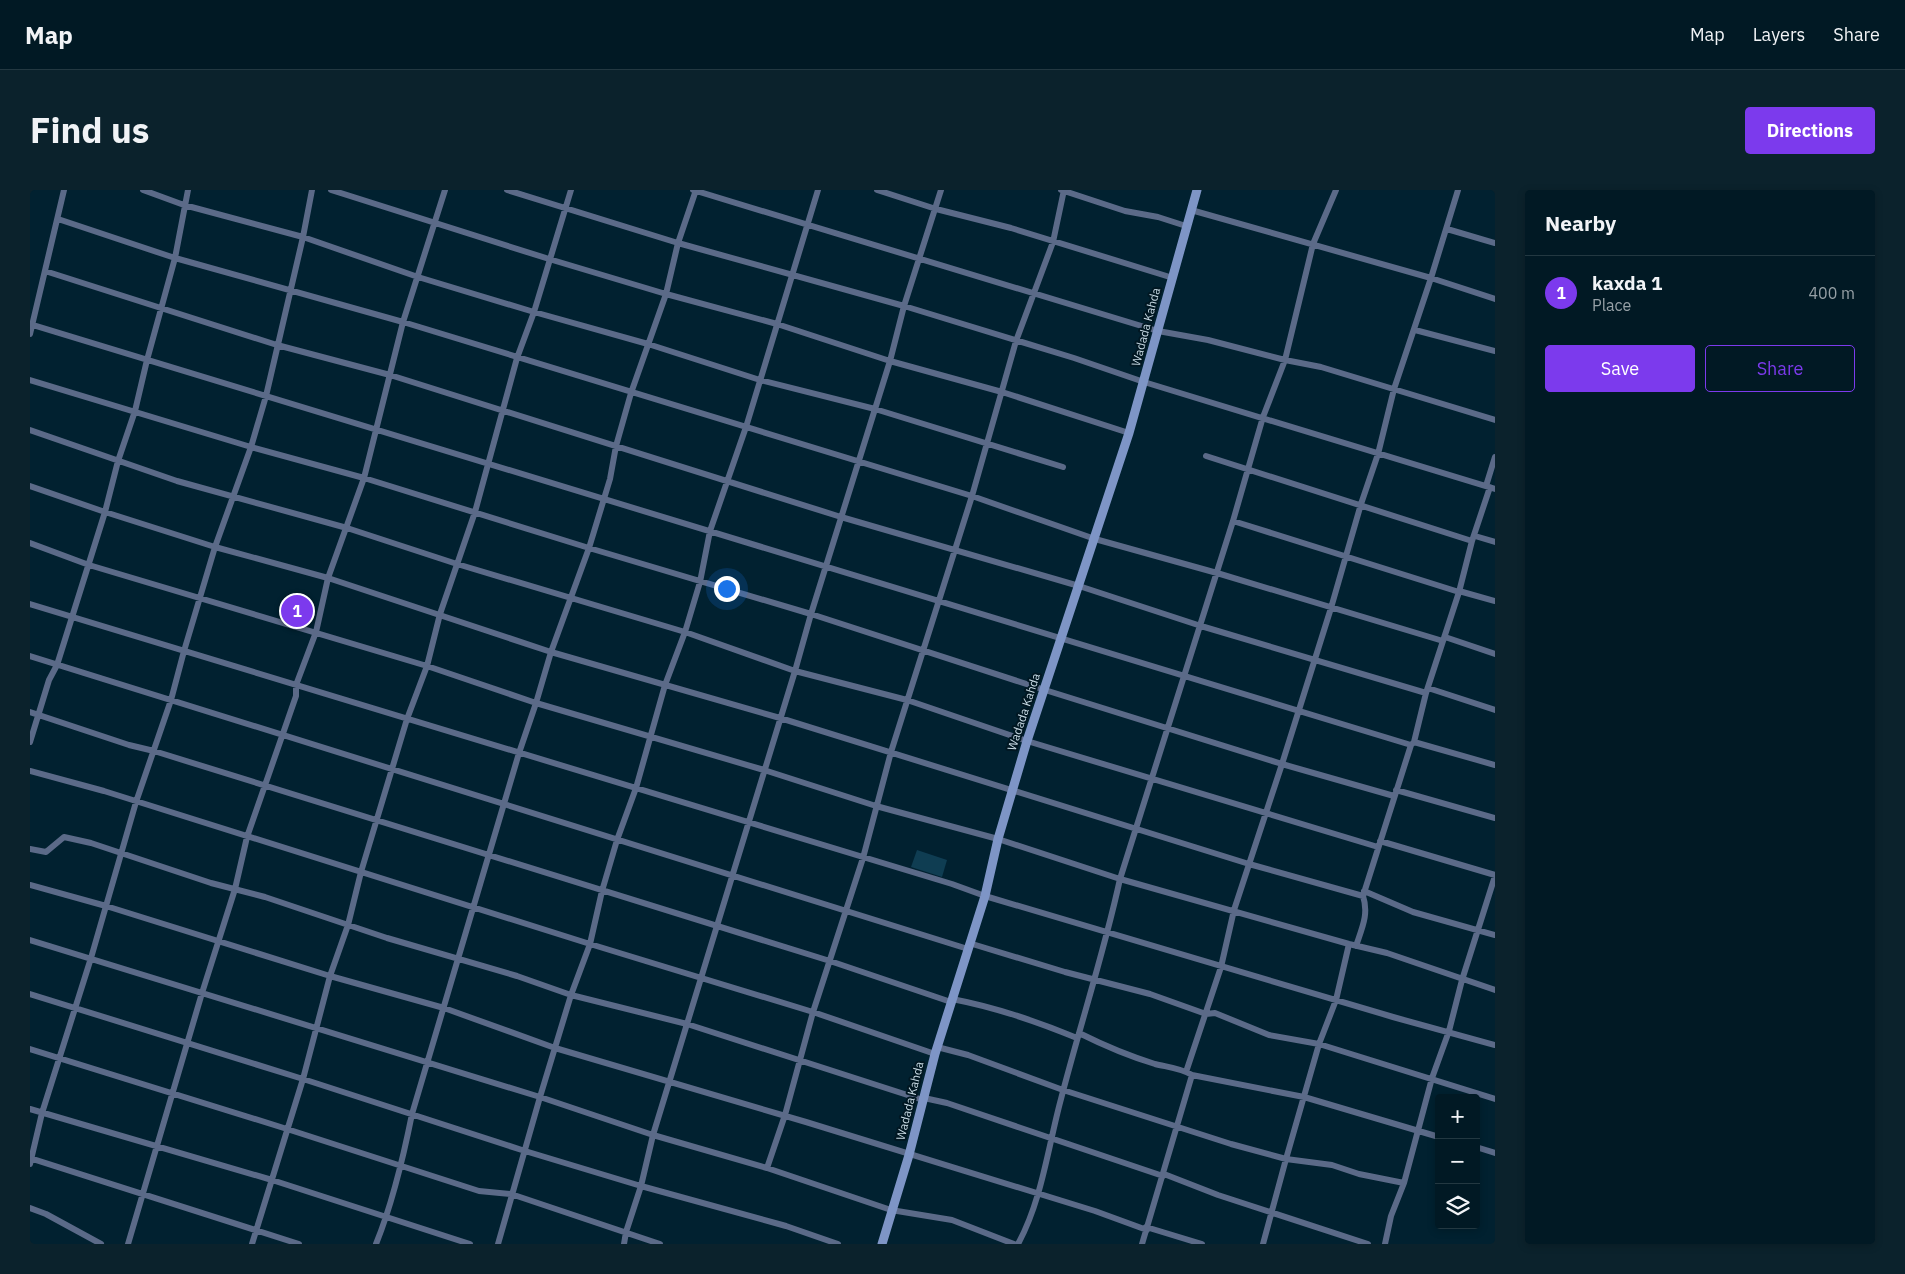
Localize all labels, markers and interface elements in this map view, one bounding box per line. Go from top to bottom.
text: Map [25,19,73,51]
text: Map [1690,23,1725,46]
text: Layers [1753,23,1805,46]
text: Share [1833,23,1880,46]
text: Find us [30,107,149,153]
button: Directions [1745,107,1875,154]
text: Nearby [1545,209,1616,237]
text: kaxda 1 [1592,271,1662,295]
text: 1 [1556,283,1566,303]
text: 400 m [1808,283,1855,303]
street label: Wadada Kahda [1128,285,1163,368]
text: Place [1592,295,1631,315]
button: Save [1545,345,1695,392]
button: Share [1705,345,1855,392]
your location [714,576,740,602]
pin: 1 [281,592,313,630]
street label: Wadada Kahda [1004,671,1043,752]
street label: Wadada Kahda [892,1059,927,1142]
map controls [1435,1094,1480,1229]
button: + [1435,1094,1480,1139]
button: − [1435,1139,1480,1184]
button: layers [1435,1184,1480,1229]

